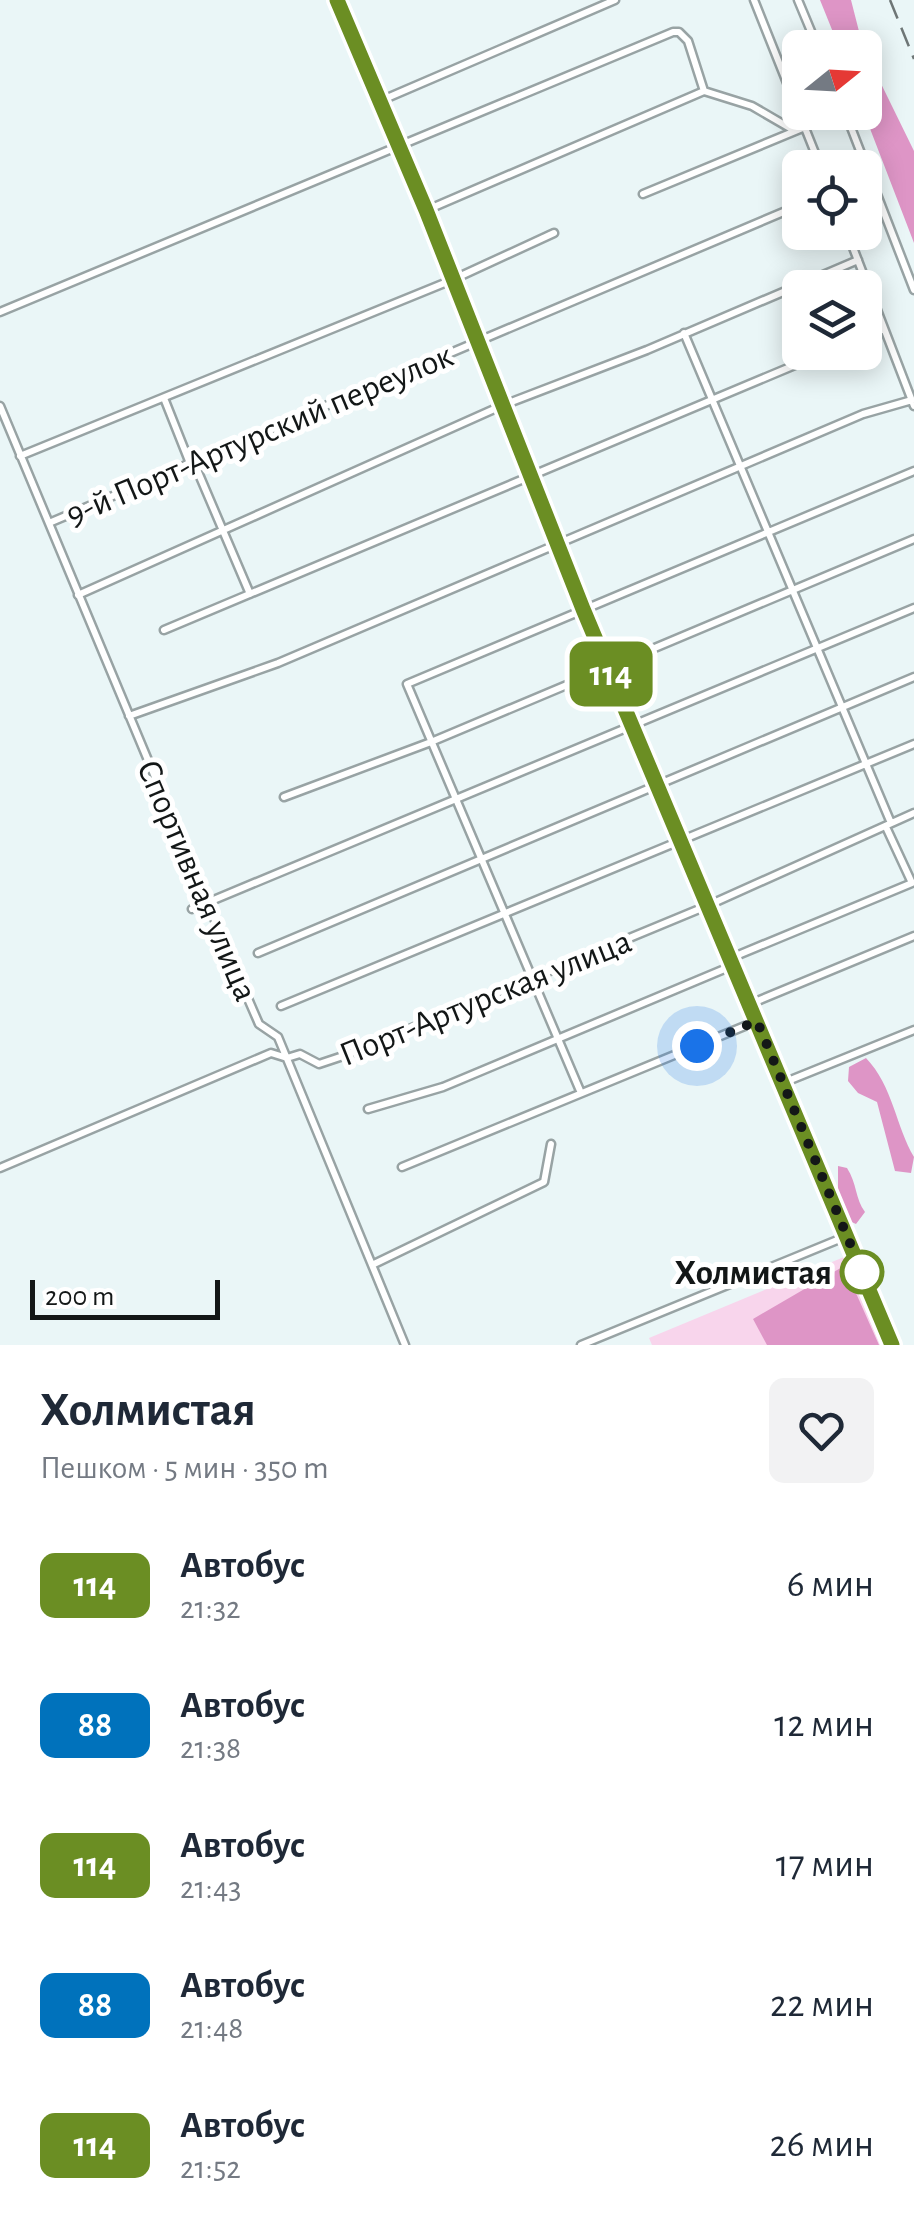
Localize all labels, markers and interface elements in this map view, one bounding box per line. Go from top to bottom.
north arrow [782,30,882,130]
map controls [782,30,882,370]
button: locate [782,150,882,250]
button: layers [782,270,882,370]
street label: 9-й Порт-Артурский переулок [61,338,458,533]
line badge: 114 [554,642,668,706]
text: 114 [590,657,632,692]
street label: Спортивная улица [130,755,263,1006]
street label: Порт-Артурская улица [335,924,636,1073]
your location [672,1021,722,1071]
marker: Холмистая [841,1251,883,1293]
place label: Холмистая [675,1256,832,1291]
scale bar [30,1275,220,1320]
text: 200 m [45,1283,114,1311]
button: heart [769,1378,874,1483]
text: Холмистая [40,1387,256,1435]
text: Пешком · 5 мин · 350 m [40,1452,329,1484]
text: Автобус [180,1547,305,1585]
text: 6 мин [787,1566,874,1604]
text: 114 [74,1568,116,1603]
text: 21:32 [180,1592,241,1624]
text: Автобус [180,1687,305,1725]
text: 12 мин [774,1706,874,1744]
text: 88 [78,1708,112,1743]
text: 21:38 [180,1732,241,1764]
text: Автобус [180,1827,305,1865]
text: 17 мин [776,1846,874,1884]
text: 114 [74,1848,116,1883]
text: 21:43 [180,1872,241,1904]
text: Автобус [180,1967,305,2005]
text: 22 мин [770,1986,874,2024]
text: 88 [78,1988,112,2023]
text: 21:48 [180,2012,243,2044]
text: Автобус [180,2107,305,2145]
text: 26 мин [769,2126,874,2164]
text: 114 [74,2128,116,2163]
text: 21:52 [180,2152,241,2184]

